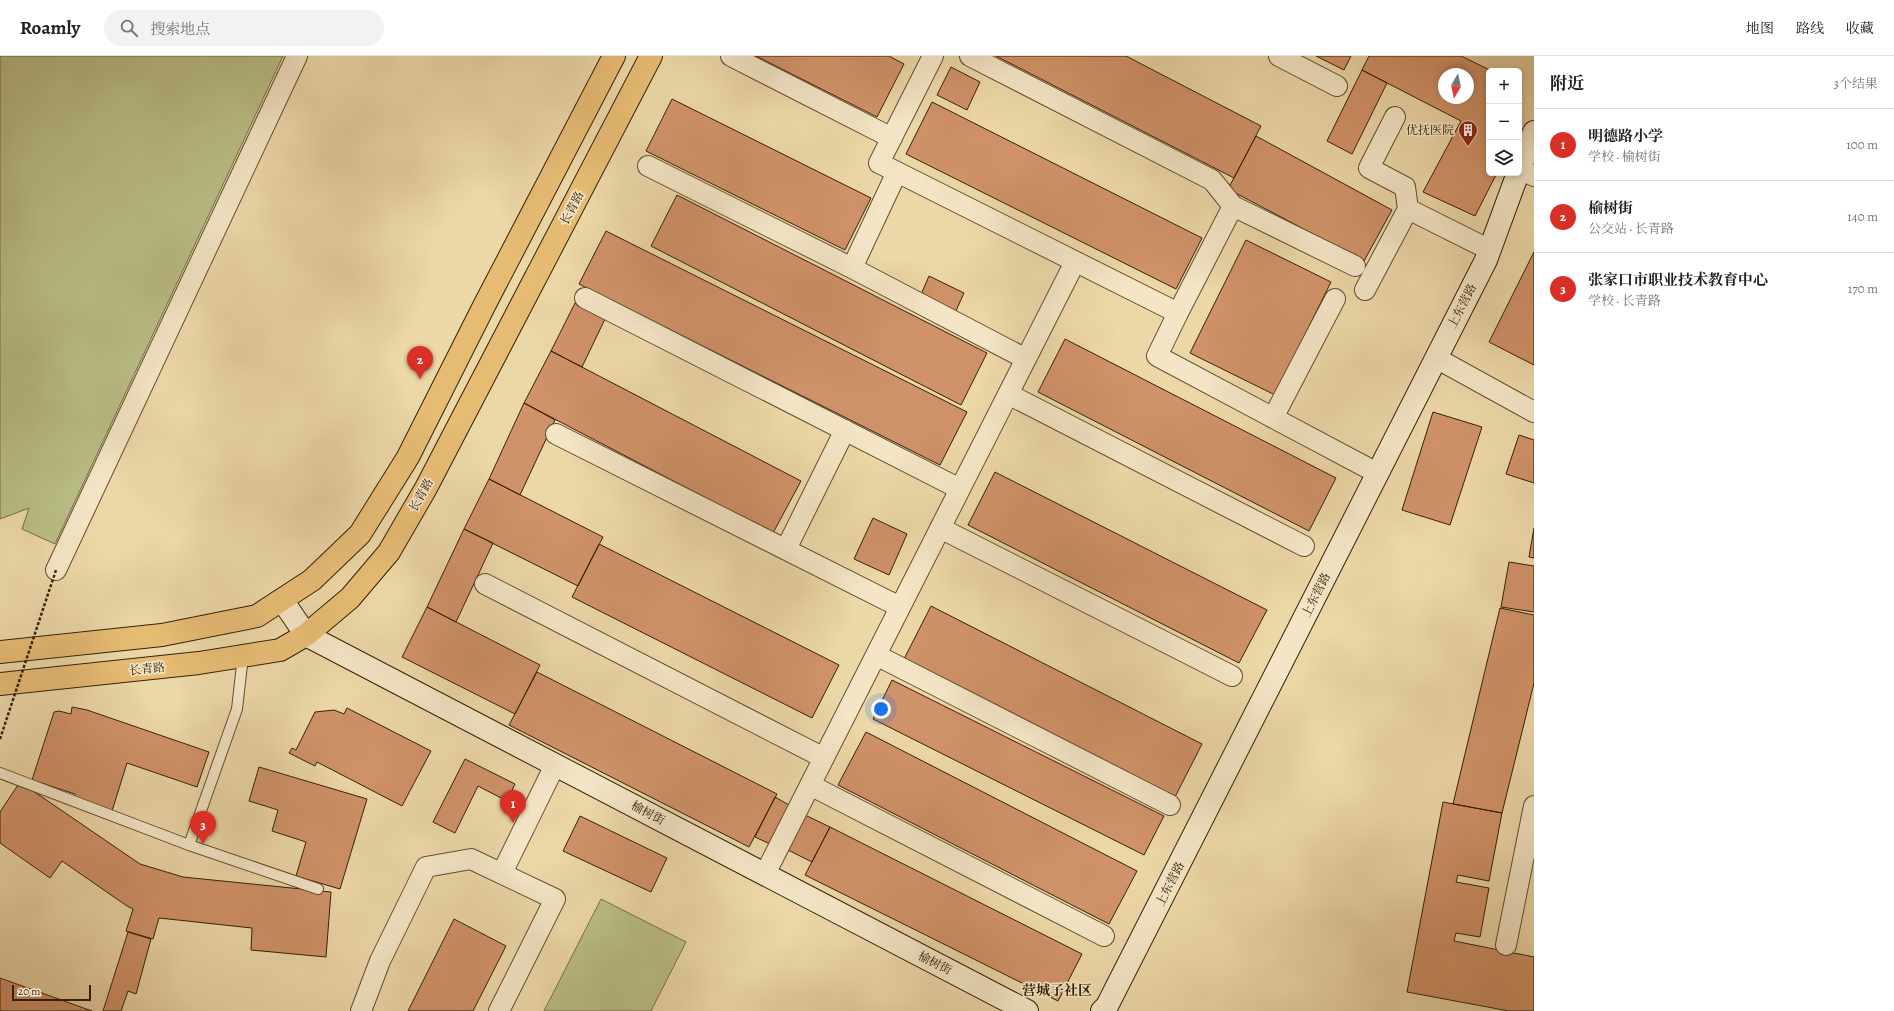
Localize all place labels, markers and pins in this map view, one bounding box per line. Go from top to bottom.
building icon: 优抚医院 [1457,119,1479,147]
place label: 优抚医院 [1406,122,1454,138]
pin: 2 [407,346,433,379]
pin: 1 [500,790,526,823]
pin: 3 [190,811,216,844]

